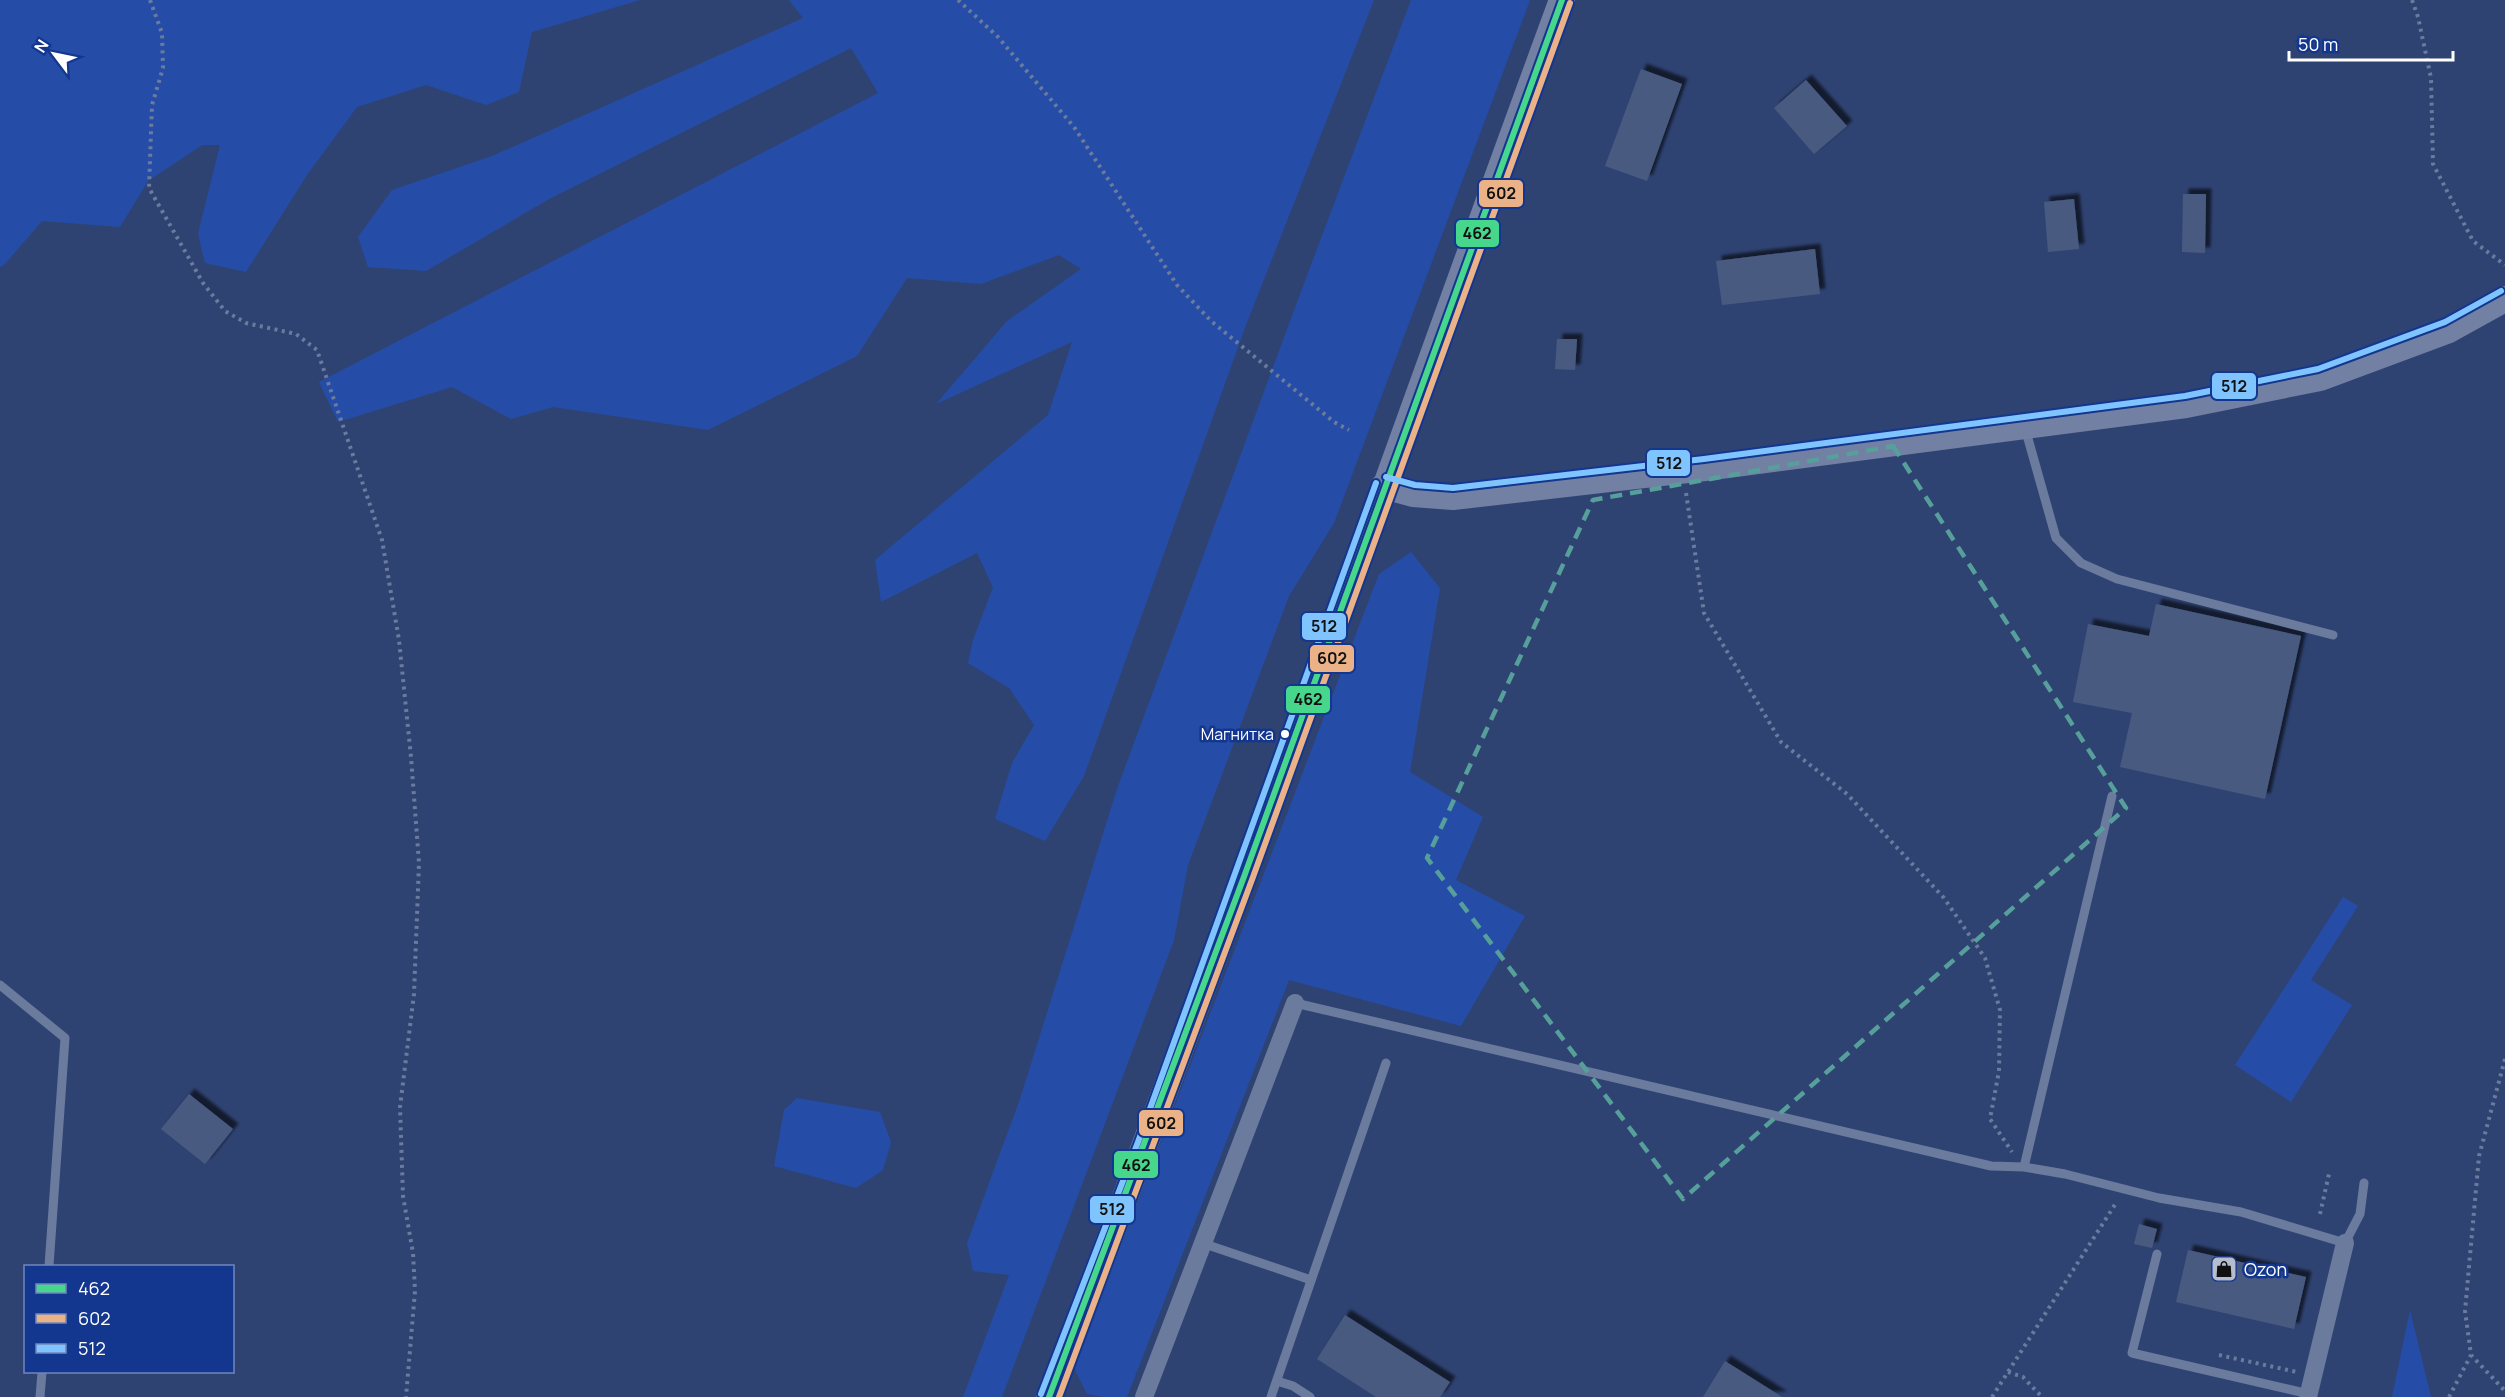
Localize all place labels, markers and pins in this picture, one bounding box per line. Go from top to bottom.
place label: Магнитка [1201,723,1274,745]
marker: Магнитка [1279,728,1291,740]
shop icon: Ozon [2209,1254,2239,1284]
place label: Ozon [2244,1257,2287,1281]

